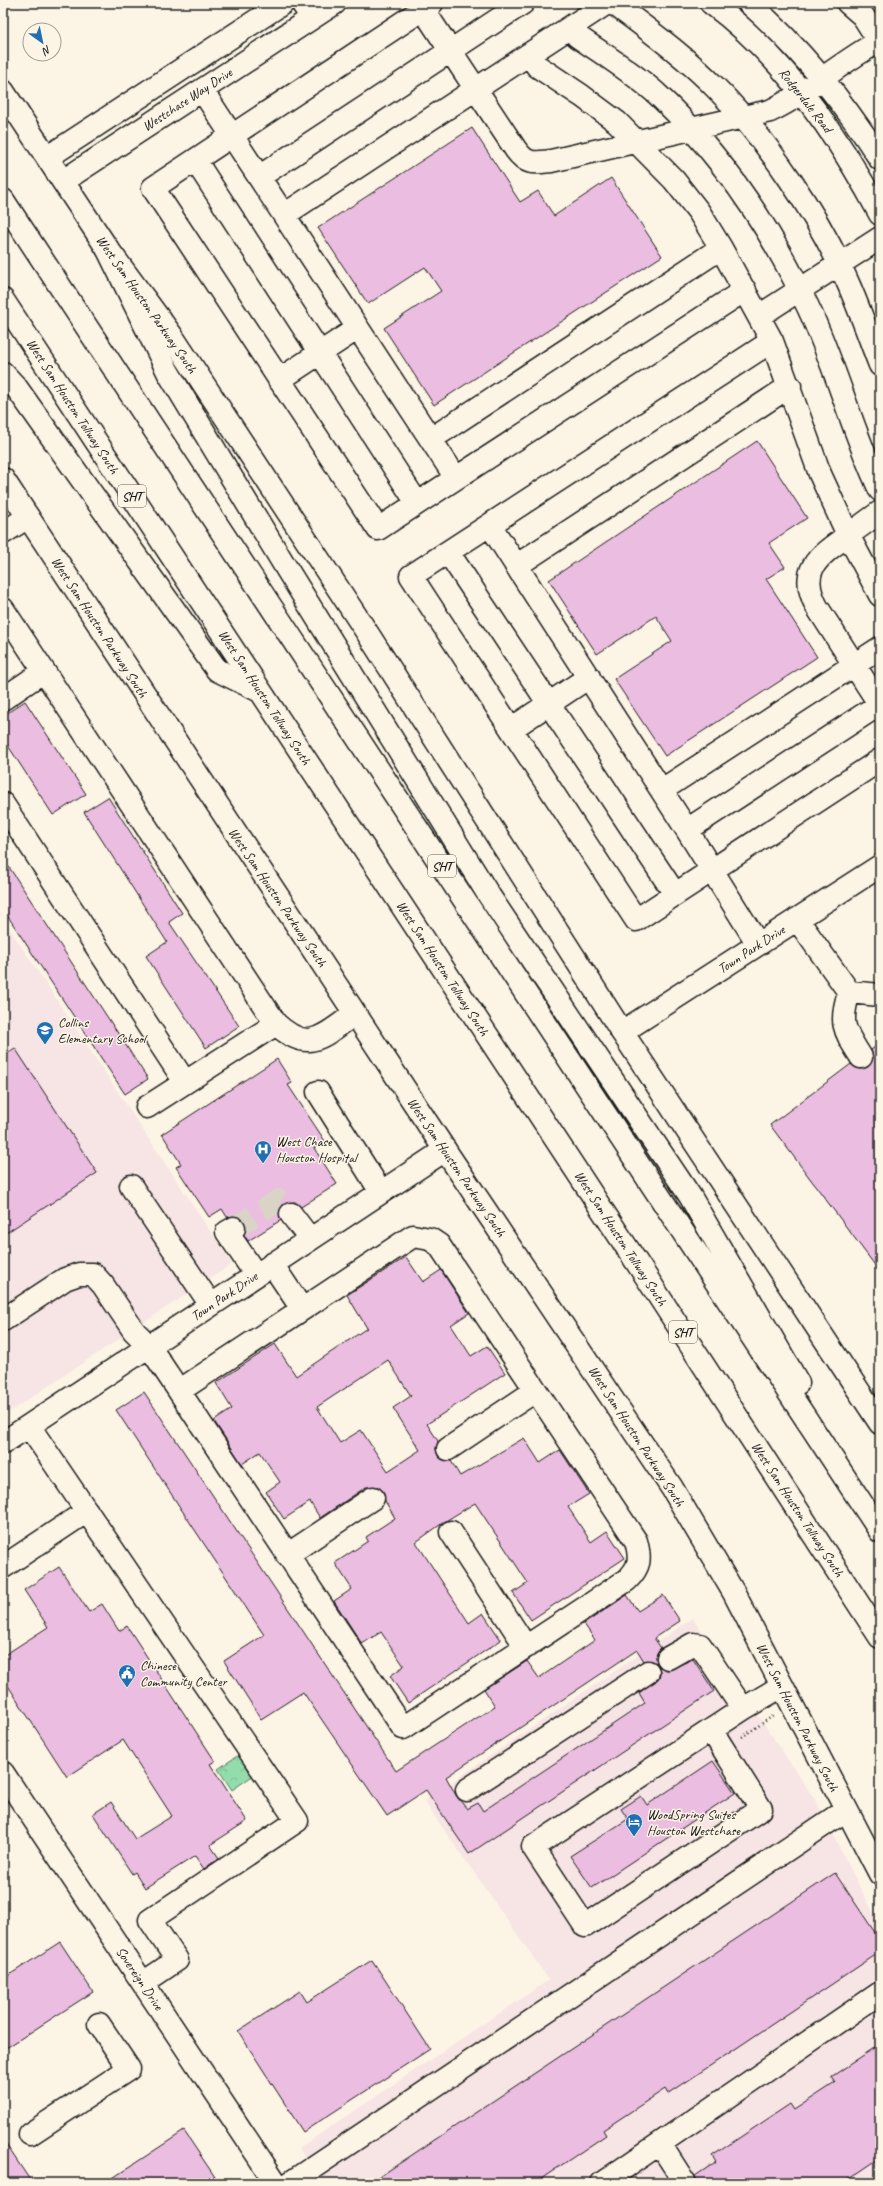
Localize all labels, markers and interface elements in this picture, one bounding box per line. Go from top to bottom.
north arrow [22,22,62,62]
text: N [39,43,54,59]
street label: Westchase Way Drive [139,63,237,135]
street label: Rodgerdale Road [775,65,838,138]
street label: West Sam Houston Parkway South [93,232,201,377]
street label: West Sam Houston Tollway South [23,336,123,477]
road number: SHT [118,485,146,507]
street label: West Sam Houston Parkway South [48,554,152,701]
street label: West Sam Houston Tollway South [215,627,315,768]
street label: West Sam Houston Parkway South [225,824,331,971]
road number: SHT [428,855,456,877]
street label: West Sam Houston Tollway South [393,898,493,1039]
street label: Town Park Drive [714,921,789,977]
place label: Collins Elementary School [58,1014,148,1047]
school or university icon: Collins Elementary School [35,1020,55,1045]
street label: West Sam Houston Parkway South [404,1094,510,1241]
place label: West Chase Houston Hospital [276,1133,359,1166]
hospital icon: West Chase Houston Hospital [253,1139,273,1164]
street label: West Sam Houston Tollway South [571,1168,671,1309]
street label: Town Park Drive [188,1267,262,1325]
road number: SHT [669,1321,697,1343]
street label: West Sam Houston Parkway South [585,1363,689,1510]
street label: West Sam Houston Tollway South [748,1439,848,1580]
street label: West Sam Houston Parkway South [753,1640,843,1795]
place label: Chinese Community Center [140,1657,227,1690]
public building icon: Chinese Community Center [117,1663,137,1688]
place label: WoodSpring Suites Houston Westchase [647,1806,741,1839]
hotel icon: WoodSpring Suites Houston Westchase [624,1812,644,1837]
street label: Sovereign Drive [112,1943,168,2014]

